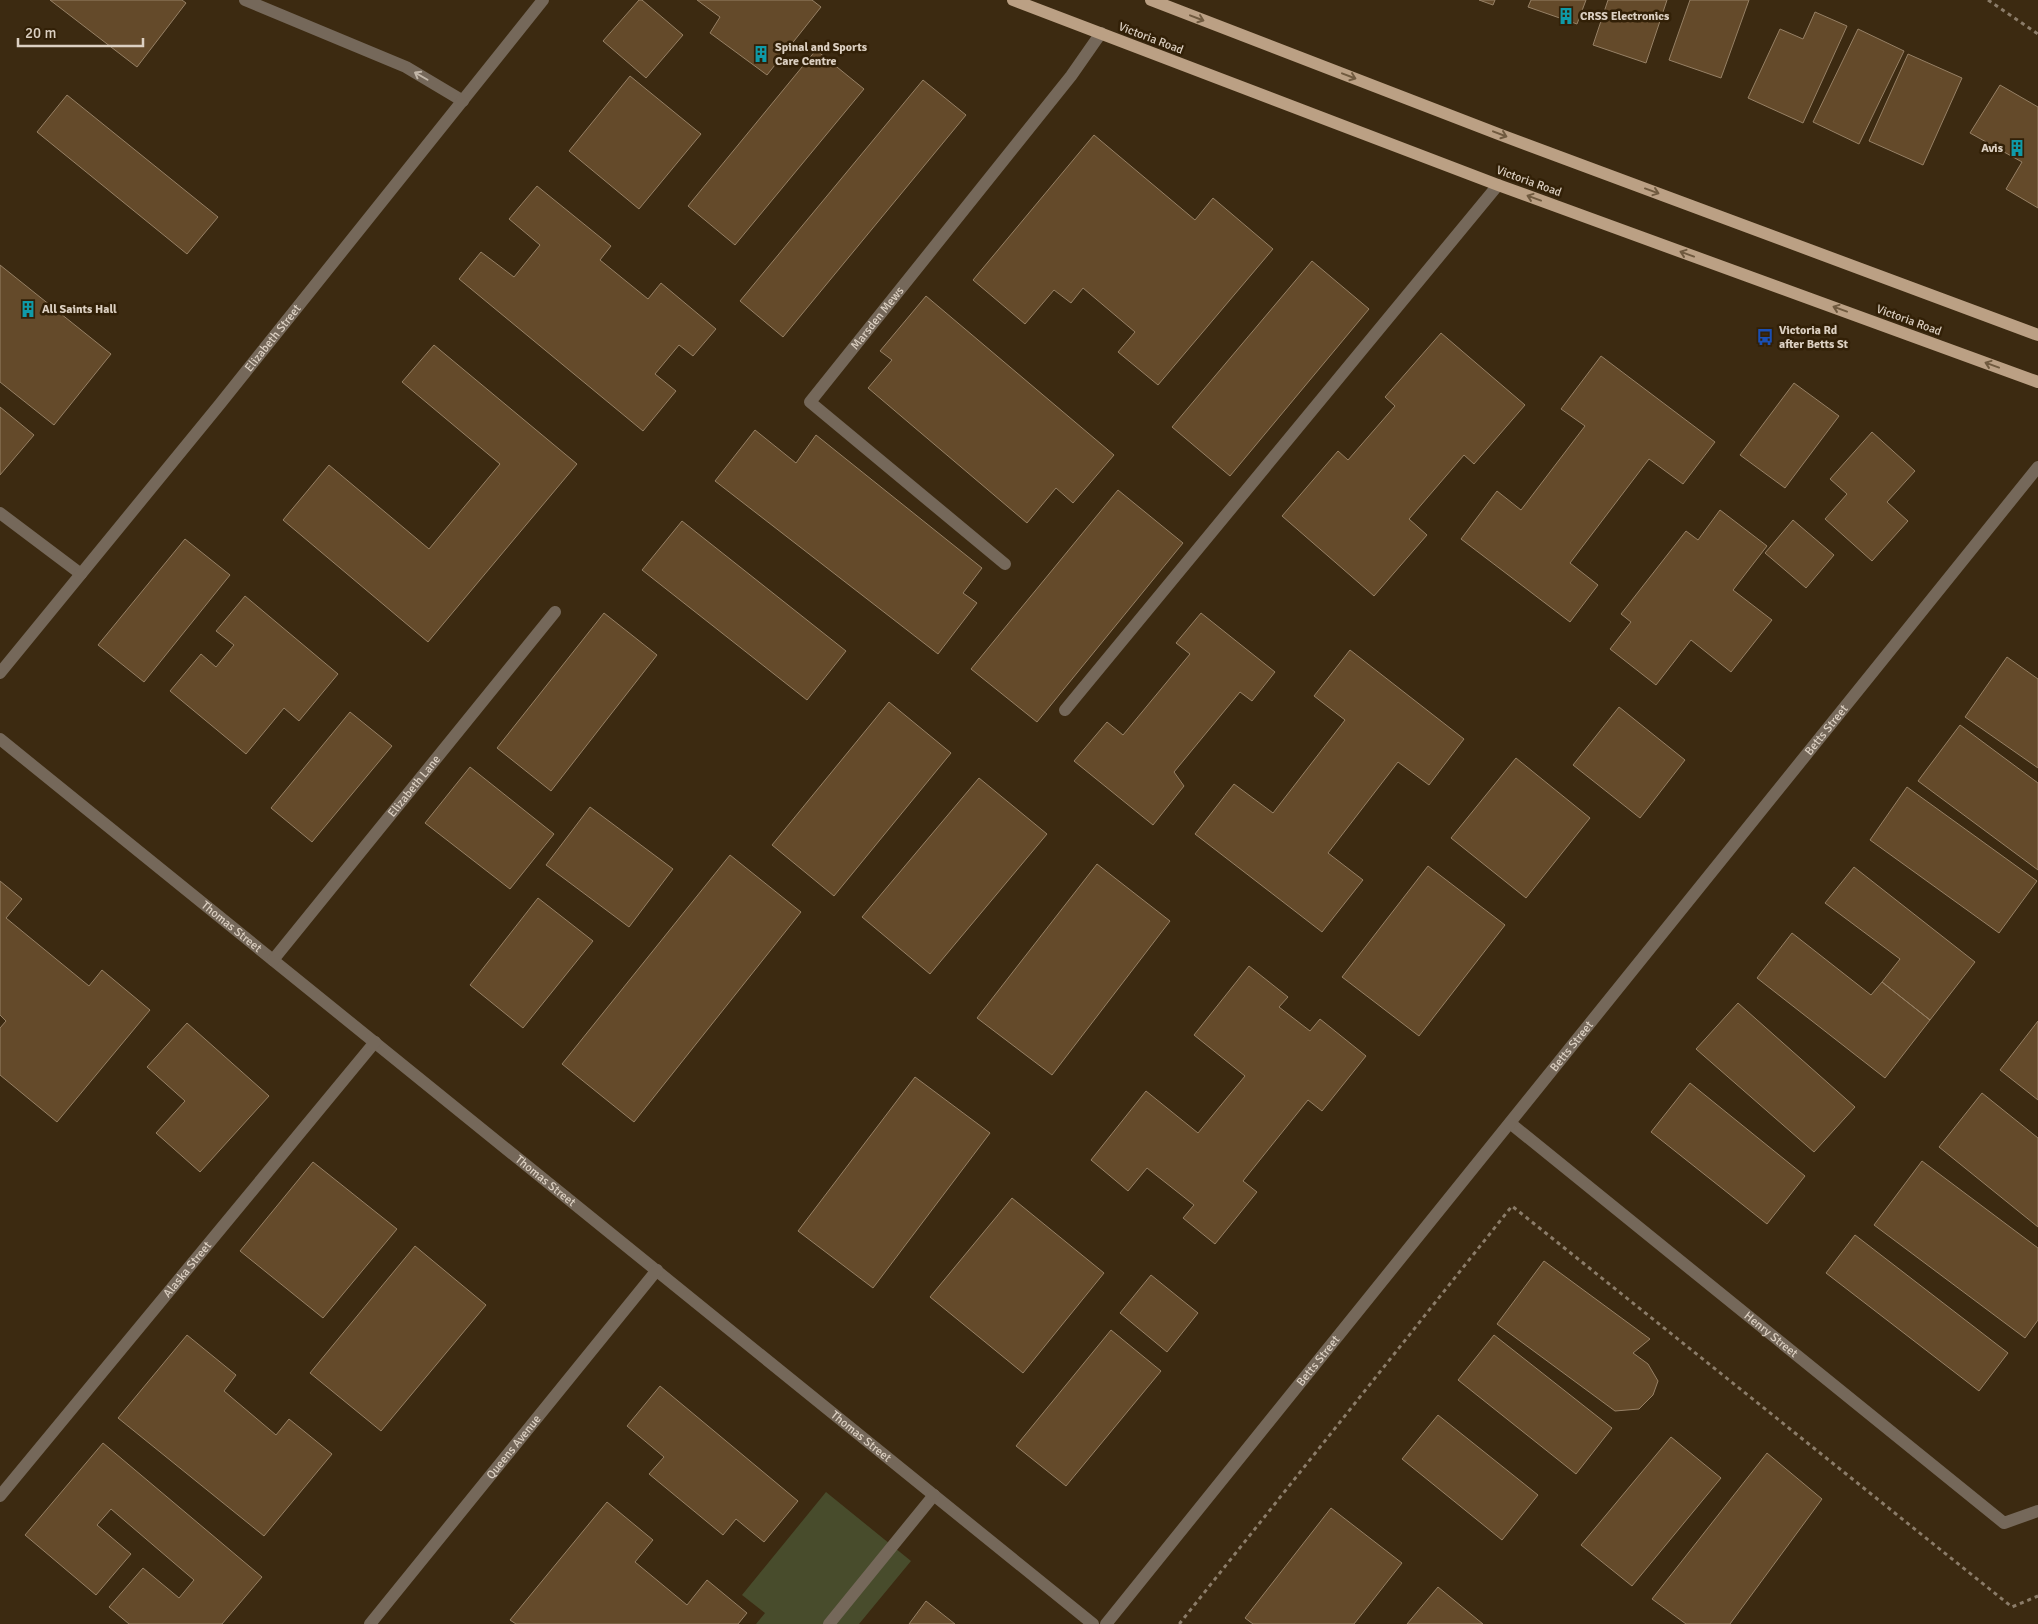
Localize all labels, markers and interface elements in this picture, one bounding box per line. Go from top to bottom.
building icon: CRSS Electronics [1556,6,1576,26]
place label: CRSS Electronics [1580,9,1670,24]
one-way arrow [1189,13,1204,23]
scale bar [18,15,142,47]
street label: Victoria Road [1116,19,1185,58]
text: 20 m [25,24,56,42]
place label: Spinal and Sports Care Centre [775,40,868,69]
building icon: Spinal and Sports Care Centre [751,44,771,64]
one-way arrow [413,71,428,81]
one-way arrow [1340,72,1356,81]
one-way arrow [1492,130,1507,139]
building icon: Avis [2007,138,2027,158]
place label: Avis [1981,141,2004,156]
street label: Victoria Road [1494,163,1564,200]
one-way arrow [1644,187,1660,196]
one-way arrow [1527,193,1542,202]
one-way arrow [1680,249,1695,258]
street label: Marsden Mews [848,284,907,353]
building icon: All Saints Hall [18,299,38,319]
place label: All Saints Hall [42,302,117,317]
street label: Elizabeth Street [242,302,305,375]
street label: Victoria Road [1874,302,1944,339]
one-way arrow [1832,304,1848,313]
place label: Victoria Rd after Betts St [1779,323,1849,352]
bus stop icon: Victoria Rd after Betts St [1755,327,1775,347]
one-way arrow [1985,360,2000,369]
street label: Betts Street [1802,702,1851,759]
street label: Elizabeth Lane [385,752,444,820]
street label: Thomas Street [198,898,265,956]
street label: Betts Street [1547,1018,1597,1075]
street label: Thomas Street [512,1152,579,1210]
street label: Alaska Street [160,1239,215,1301]
street label: Henry Street [1741,1309,1801,1361]
street label: Betts Street [1293,1333,1343,1390]
street label: Thomas Street [827,1408,894,1466]
street label: Queens Avenue [483,1412,544,1482]

